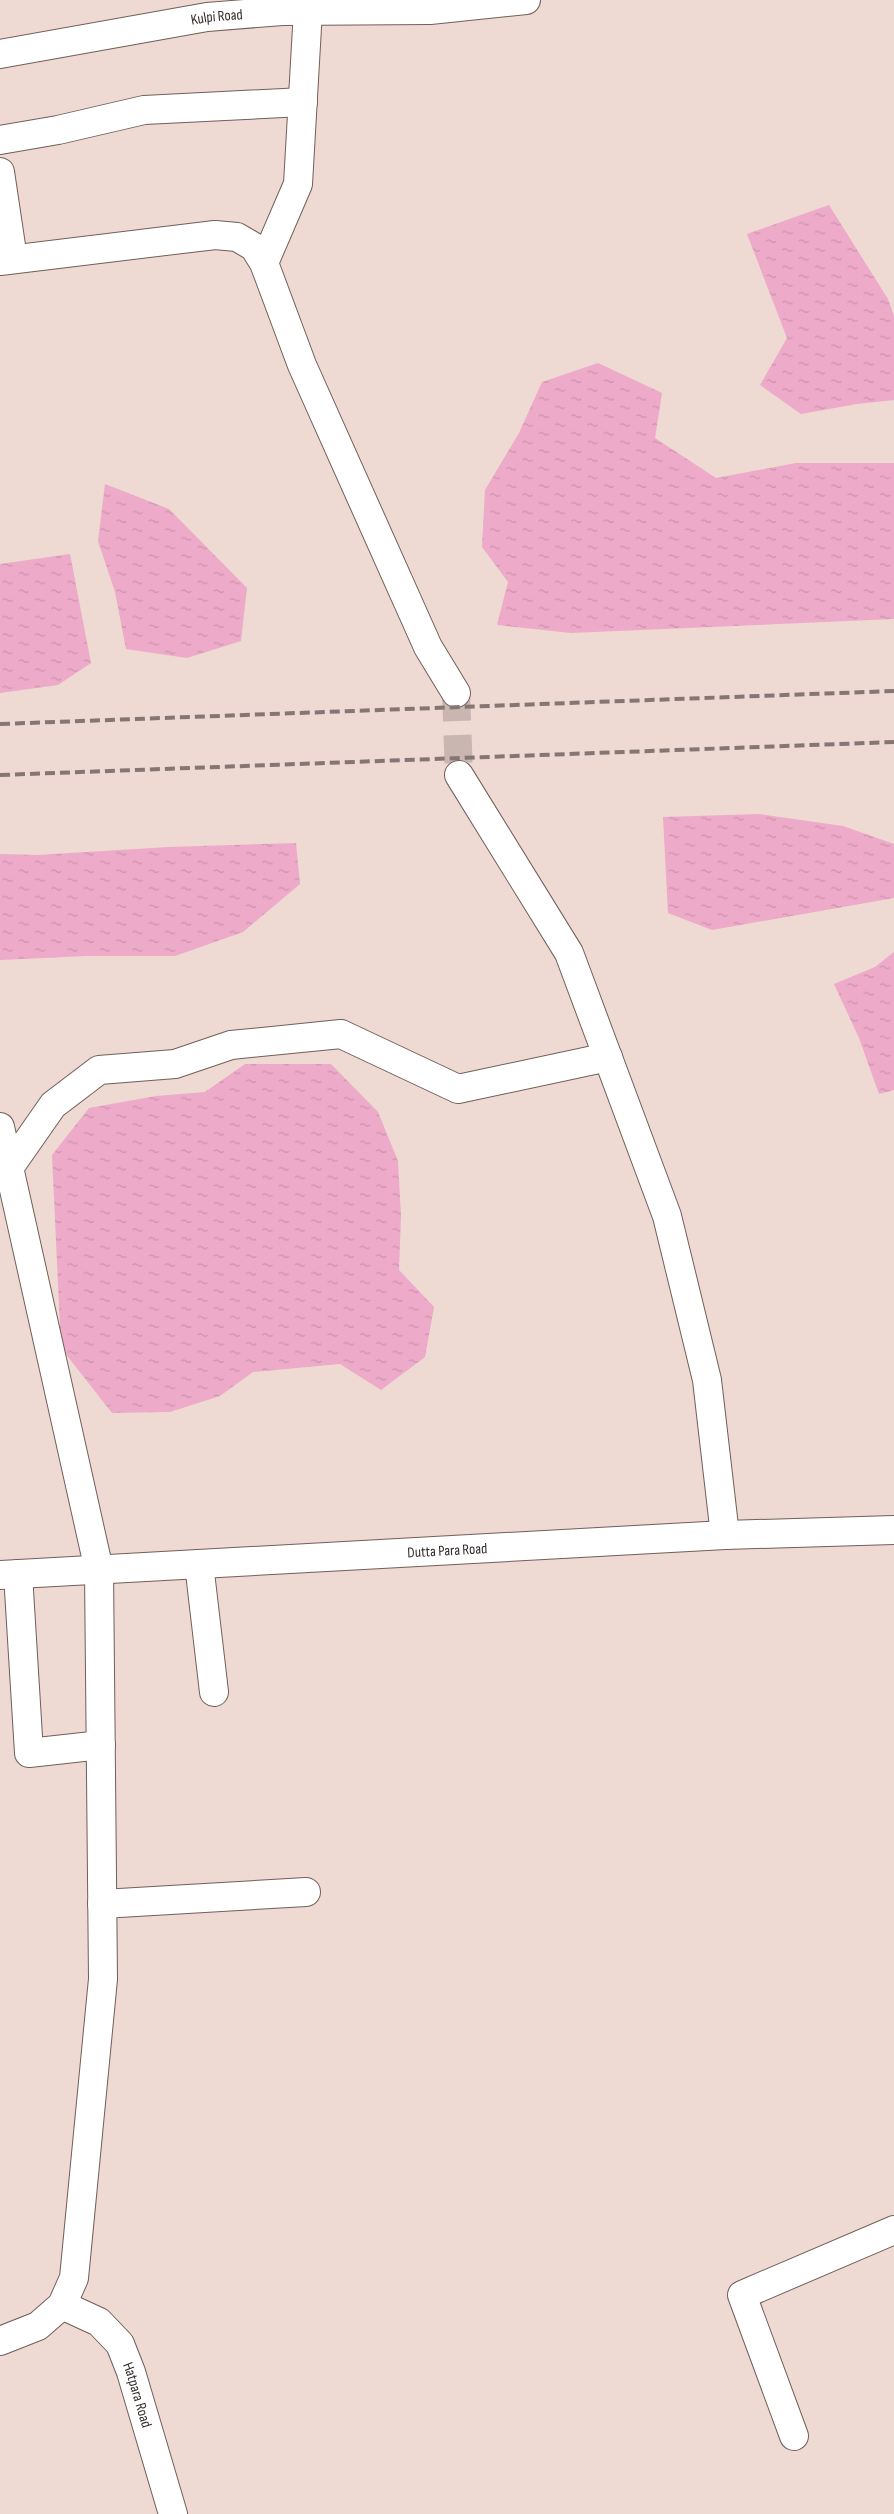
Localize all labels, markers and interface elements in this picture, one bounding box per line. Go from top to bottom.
street label: Kulpi Road [189,5,243,30]
street label: Dutta Para Road [407,1539,488,1563]
street label: Hatpara Road [118,2360,156,2430]

